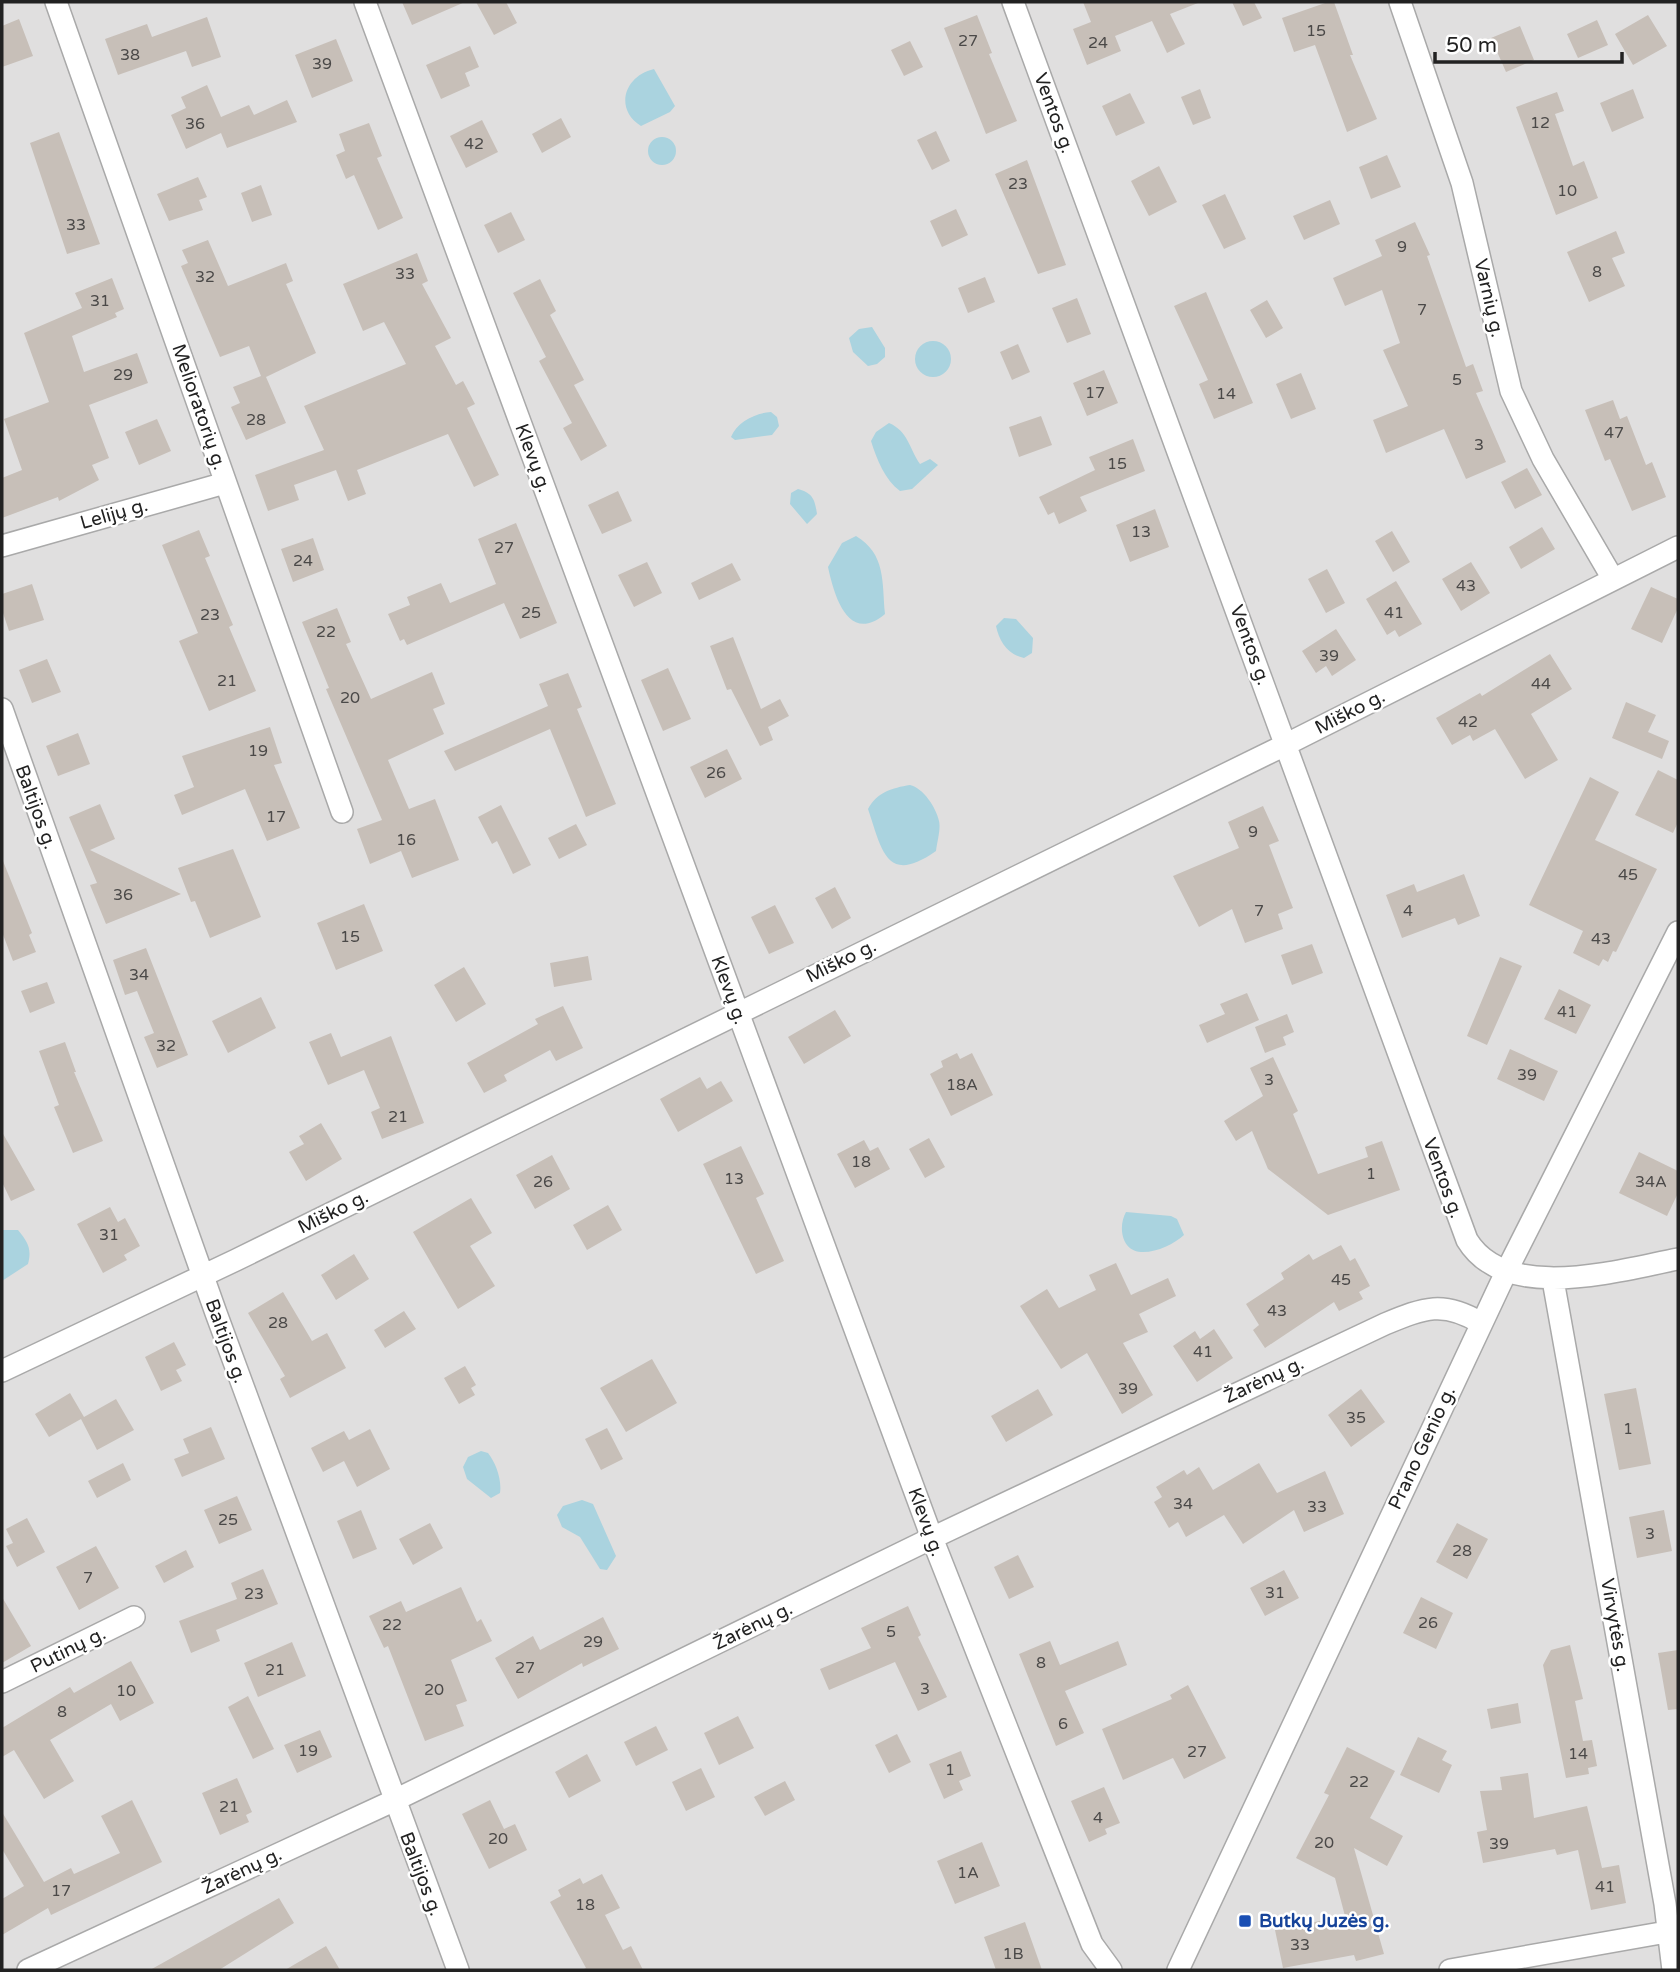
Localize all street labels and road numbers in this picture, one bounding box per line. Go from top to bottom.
street label: Ventos g. [1029,70,1079,156]
street label: Varnių g. [1469,257,1509,339]
street label: Melioratorių g. [167,341,231,473]
street label: Klevų g. [510,421,556,495]
street label: Lelijų g. [78,494,150,534]
street label: Ventos g. [1225,602,1275,688]
street label: Miško g. [1311,685,1389,739]
street label: Baltijos g. [11,762,61,852]
street label: Miško g. [802,935,880,987]
street label: Klevų g. [706,953,752,1027]
street label: Ventos g. [1418,1135,1468,1221]
street label: Miško g. [294,1186,372,1238]
street label: Baltijos g. [201,1296,251,1386]
street label: Žarėnų g. [1221,1352,1307,1408]
street label: Prano Genio g. [1384,1383,1460,1513]
street label: Klevų g. [903,1485,949,1559]
street label: Virvytės g. [1596,1577,1634,1673]
street label: Žarėnų g. [710,1597,796,1655]
street label: Putinų g. [27,1622,109,1678]
street label: Baltijos g. [395,1829,447,1919]
street label: Žarėnų g. [199,1843,285,1899]

